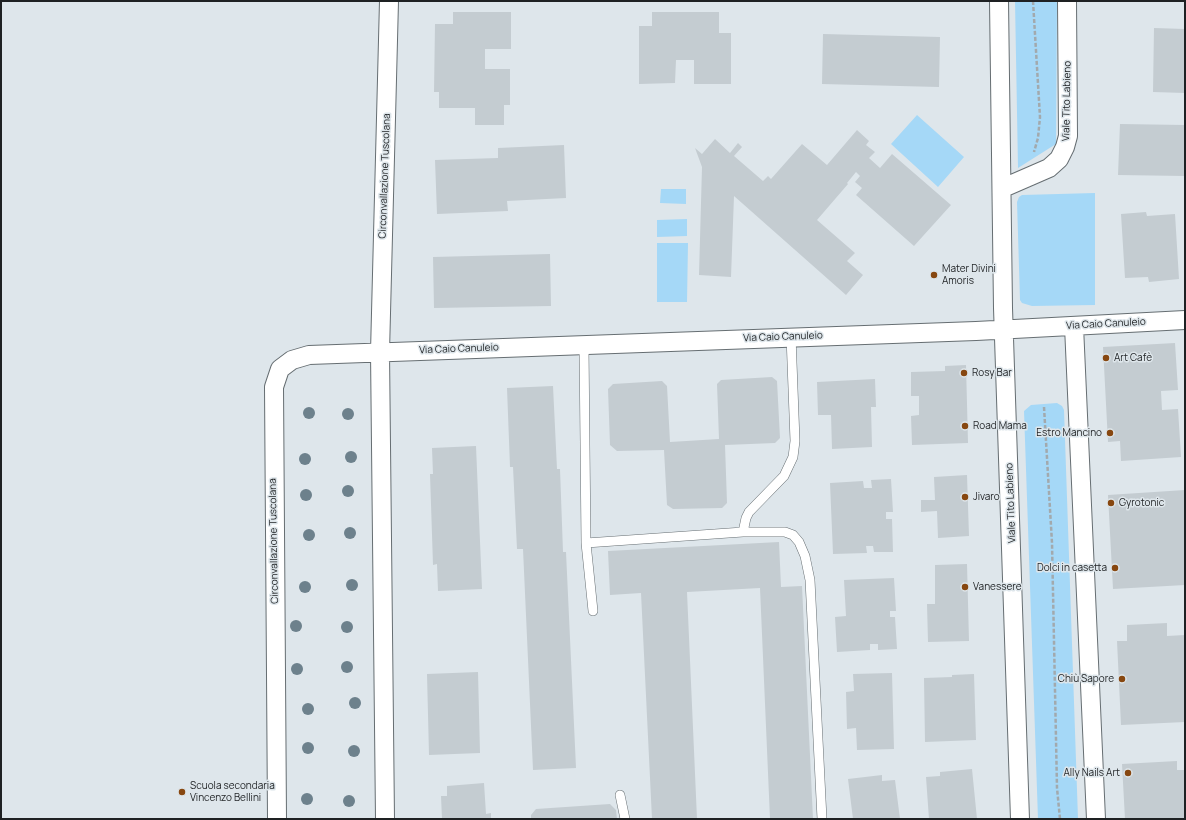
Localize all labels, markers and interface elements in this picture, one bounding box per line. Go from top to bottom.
street label: Viale Tito Labieno [1060,61,1074,141]
street label: Circonvallazione Tuscolana [377,113,393,239]
place label: Mater Divini Amoris [942,263,996,286]
marker: Mater Divini Amoris [929,270,939,280]
street label: Via Caio Canuleio [1066,316,1146,332]
street label: Via Caio Canuleio [743,330,823,344]
street label: Via Caio Canuleio [419,342,499,356]
place label: Art Cafè [1114,352,1152,364]
marker: Art Cafè [1101,353,1111,363]
place label: Rosy Bar [972,367,1012,379]
marker: Rosy Bar [959,368,969,378]
place label: Road Mama [973,420,1027,432]
marker: Road Mama [960,421,970,431]
place label: Estro Mancino [1036,427,1102,439]
marker: Estro Mancino [1105,428,1115,438]
street label: Viale Tito Labieno [1004,463,1018,543]
street label: Circonvallazione Tuscolana [267,478,281,604]
place label: Jivaro [973,491,1000,503]
marker: Jivaro [960,492,970,502]
place label: Gyrotonic [1119,497,1164,509]
marker: Gyrotonic [1106,498,1116,508]
place label: Dolci in casetta [1037,562,1107,574]
marker: Dolci in casetta [1110,563,1120,573]
place label: Vanessere [973,581,1022,593]
marker: Vanessere [960,582,970,592]
place label: Chiù Sapore [1058,673,1114,685]
marker: Chiù Sapore [1117,674,1127,684]
place label: Ally Nails Art [1063,767,1120,779]
marker: Ally Nails Art [1123,768,1133,778]
place label: Scuola secondaria Vincenzo Bellini [190,780,275,804]
marker: Scuola secondaria Vincenzo Bellini [177,787,187,797]

